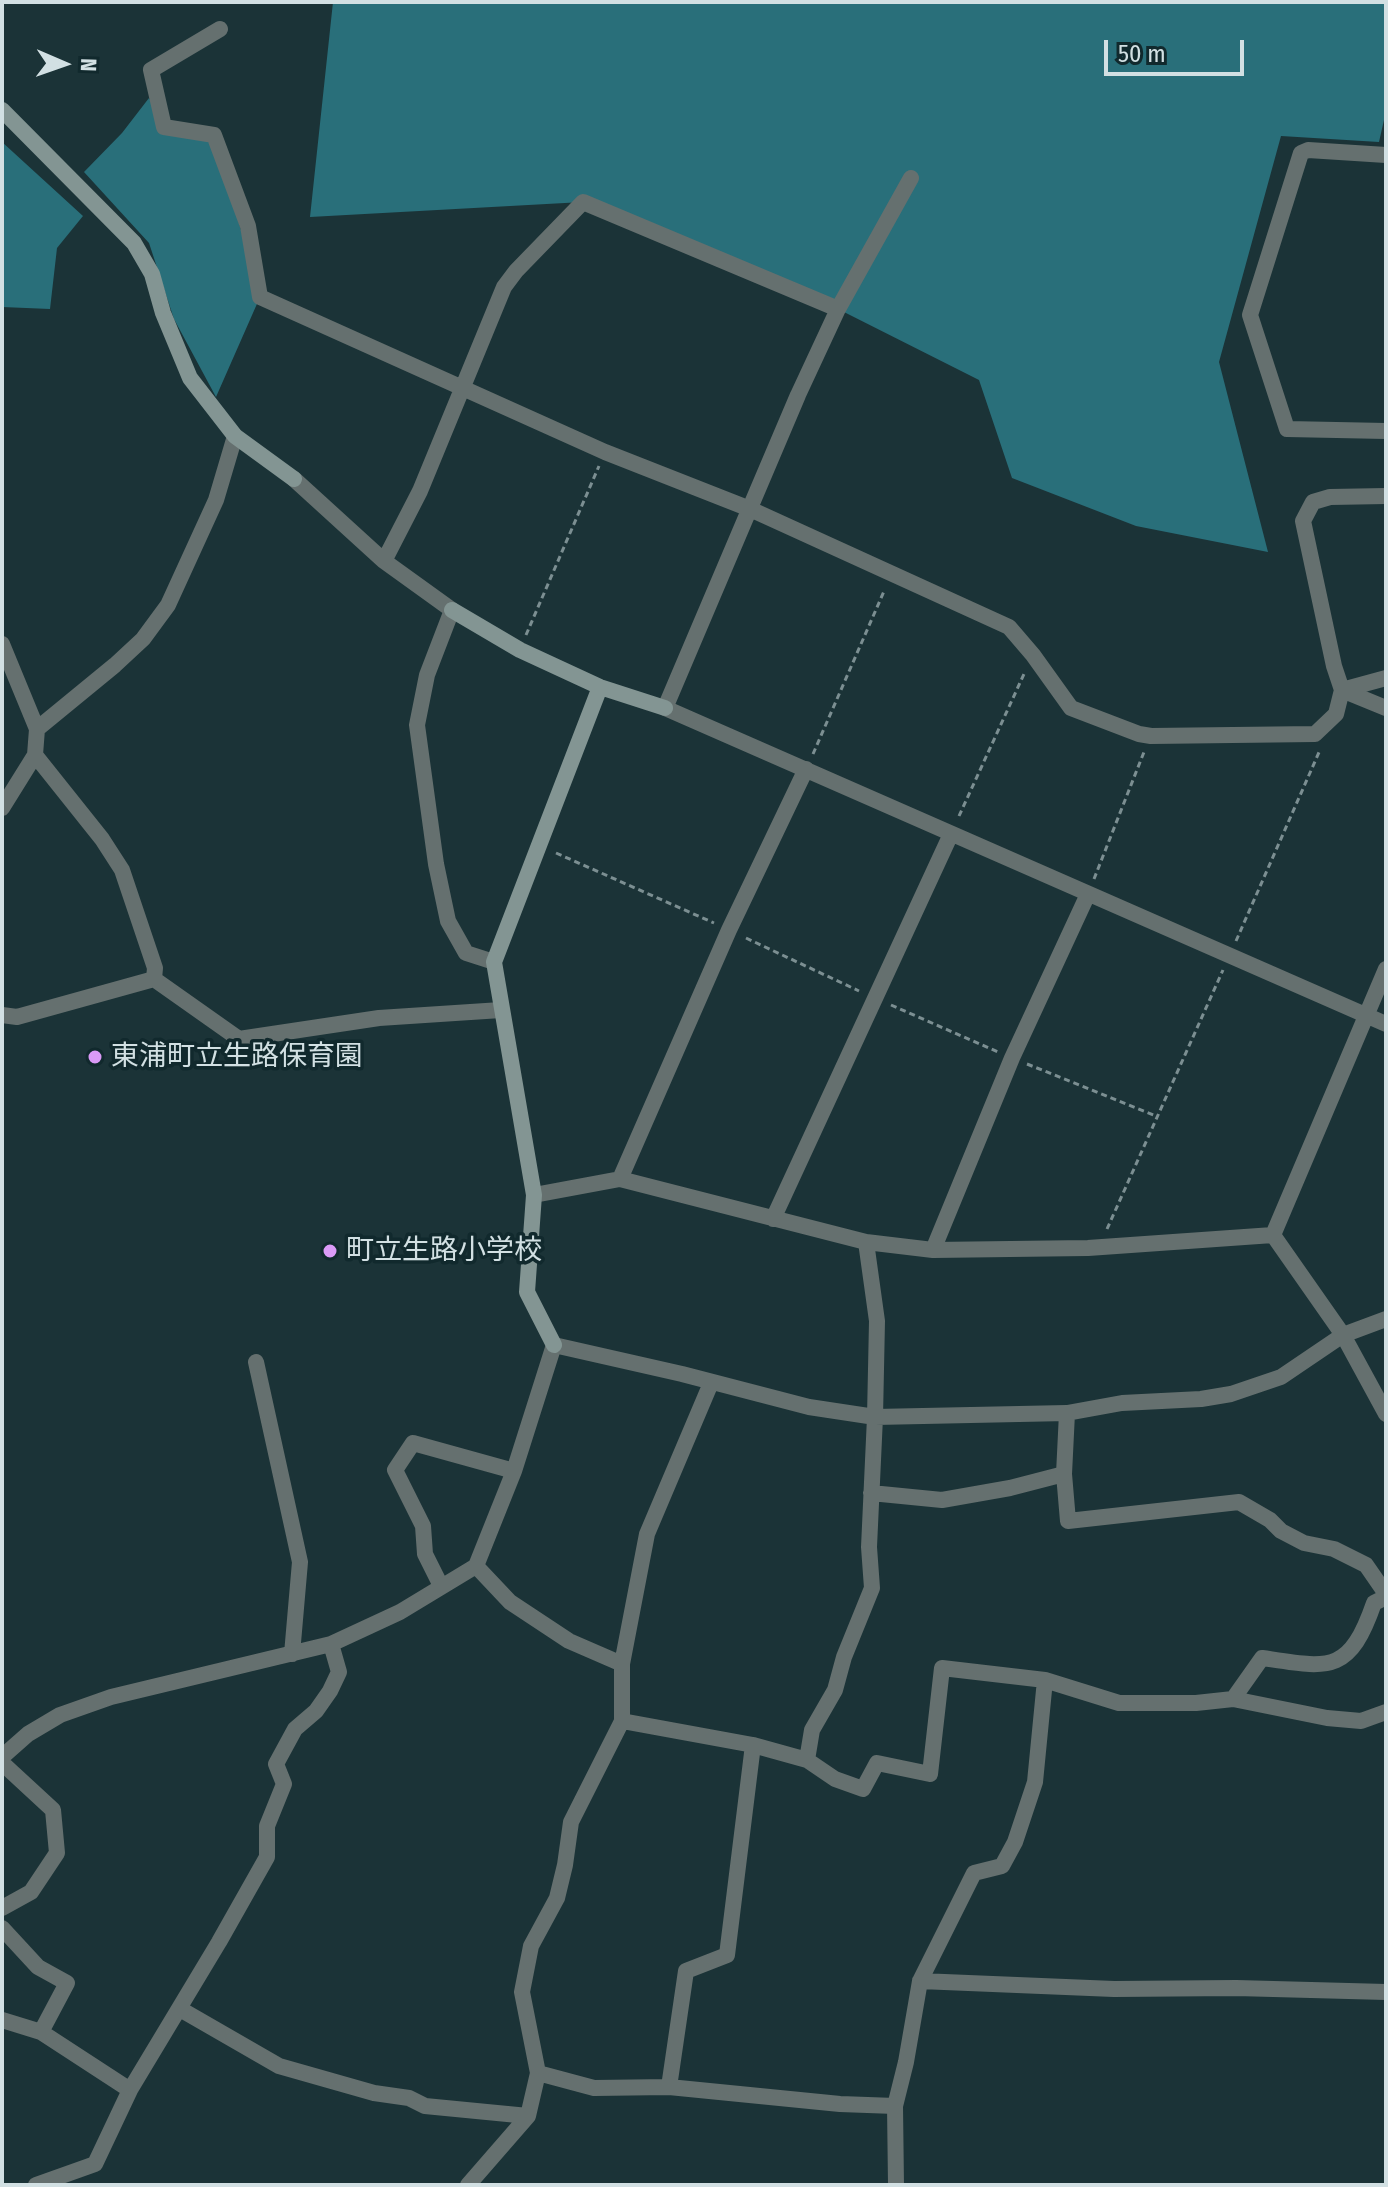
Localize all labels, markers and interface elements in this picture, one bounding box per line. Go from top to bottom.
north arrow [24,24,104,104]
scale bar [1108,24,1248,74]
text: 50 m [1118,40,1166,68]
text: N [75,58,102,72]
place label: 東浦町立生路保育園 [111,1040,363,1074]
marker: 東浦町立生路保育園 [86,1048,104,1066]
place label: 町立生路小学校 [346,1234,542,1268]
marker: 町立生路小学校 [321,1242,339,1260]

